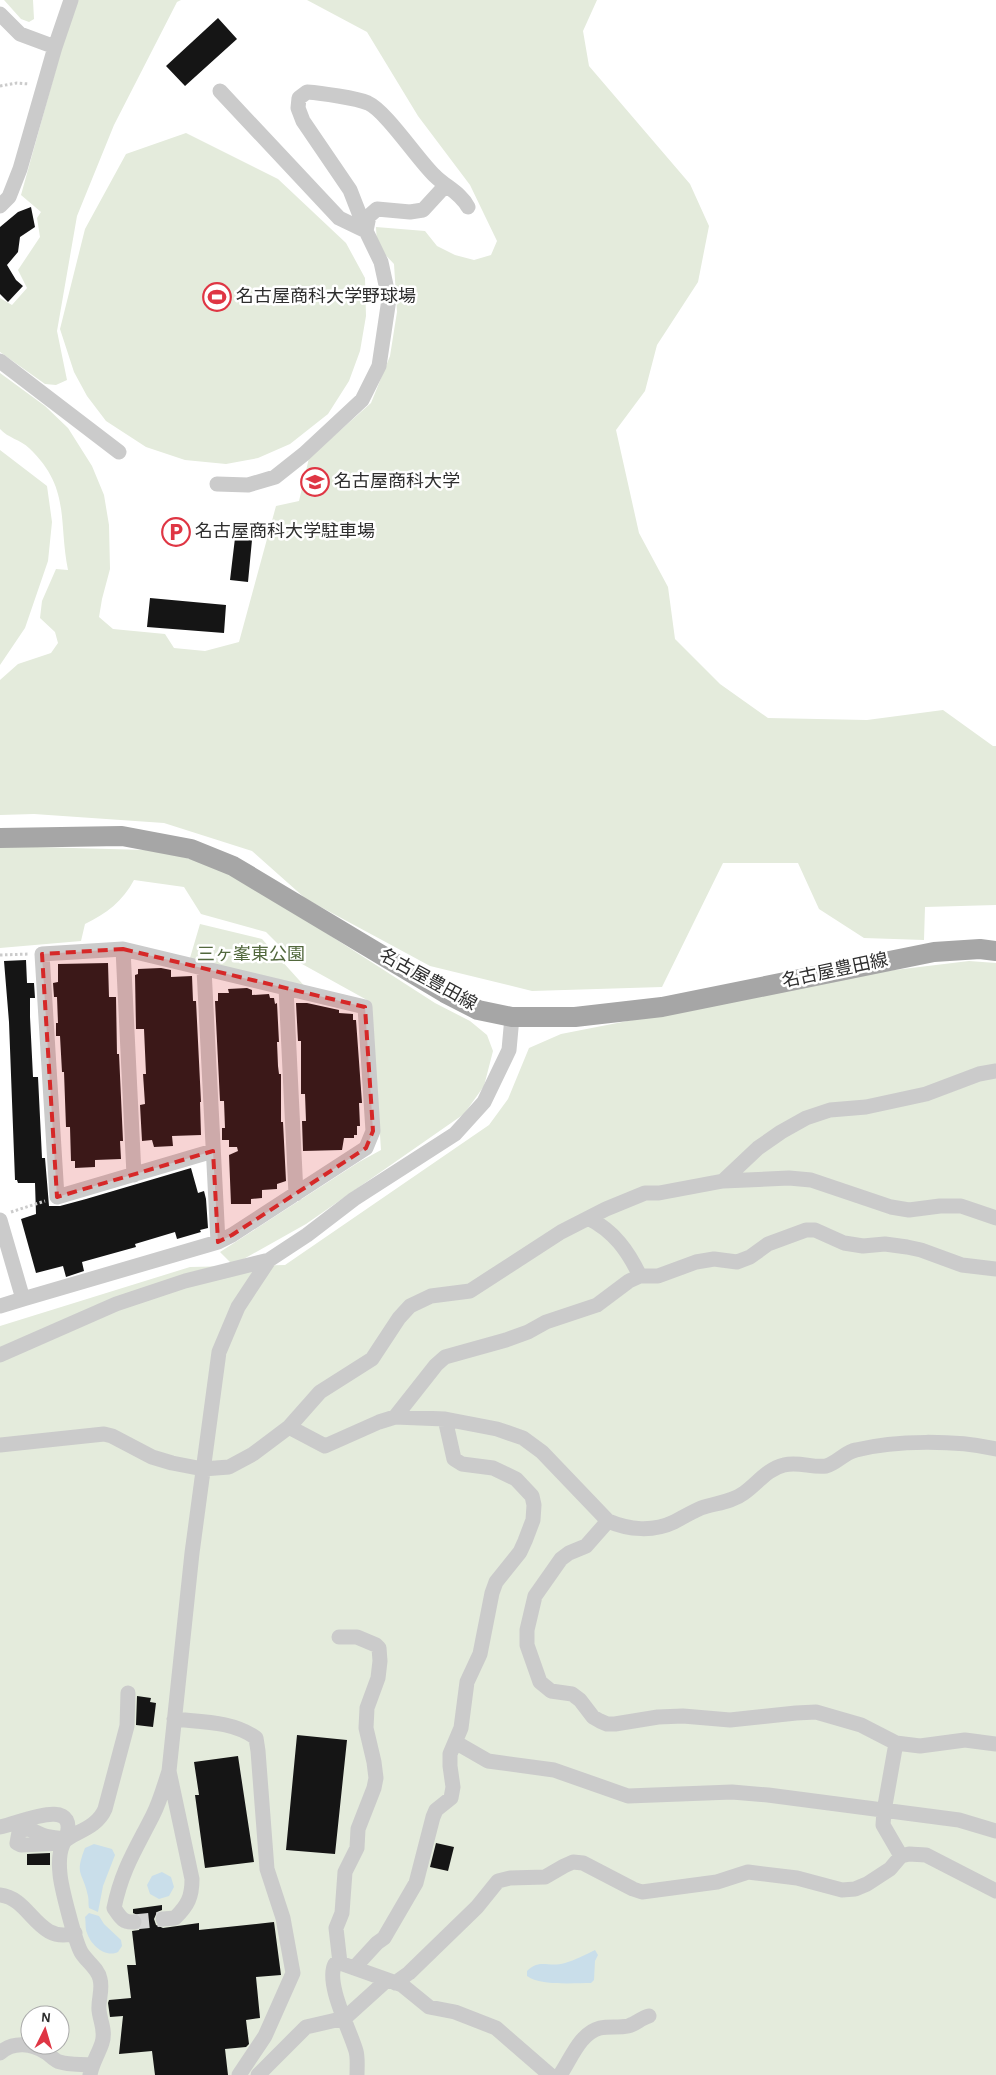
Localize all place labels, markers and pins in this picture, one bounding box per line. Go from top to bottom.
sports icon: 名古屋商科大学野球場 [202,282,232,312]
place label: 名古屋商科大学野球場 [236,286,416,306]
school or university icon: 名古屋商科大学 [300,467,330,497]
place label: 名古屋商科大学 [334,471,460,491]
parking icon: 名古屋商科大学駐車場 [161,517,191,547]
place label: 名古屋商科大学駐車場 [195,521,375,541]

